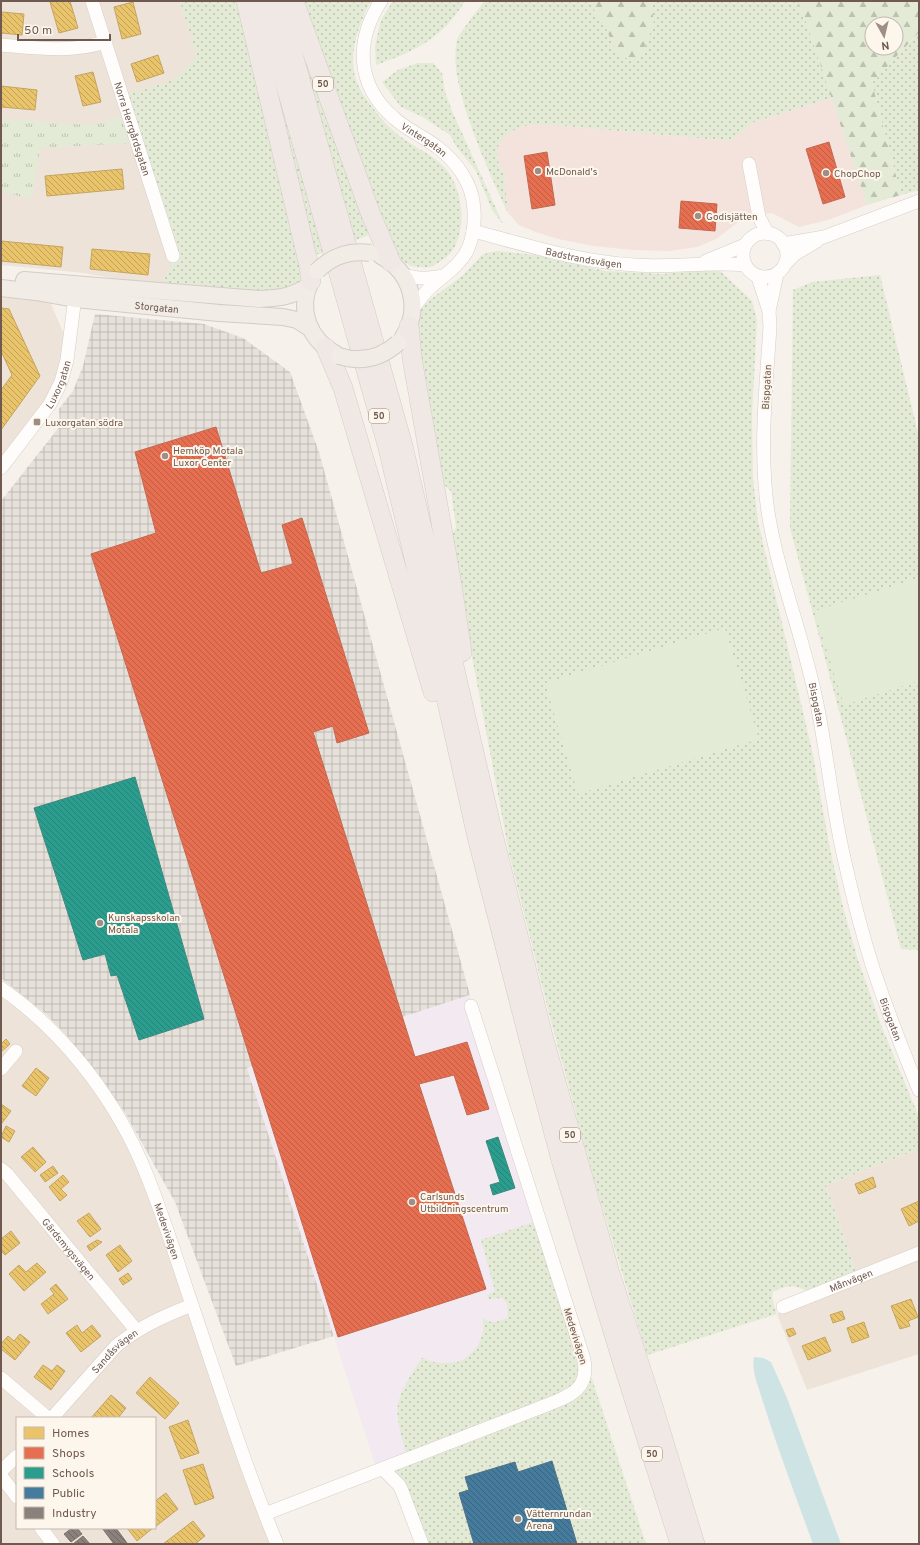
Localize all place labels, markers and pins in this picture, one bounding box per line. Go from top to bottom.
marker: McDonald's [533,166,543,176]
place label: McDonald's [546,166,598,179]
marker: ChopChop [821,168,831,178]
place label: ChopChop [834,168,881,181]
marker: Godisjätten [693,211,703,221]
place label: Godisjätten [706,211,758,224]
marker: Luxorgatan södra [32,417,42,427]
place label: Luxorgatan södra [45,417,123,430]
place label: Hemköp Motala Luxor Center [173,445,243,470]
marker: Hemköp Motala Luxor Center [160,451,170,461]
place label: Kunskapsskolan Motala [108,912,180,937]
marker: Kunskapsskolan Motala [95,918,105,928]
place label: Carlsunds Utbildningscentrum [420,1191,508,1216]
marker: Carlsunds Utbildningscentrum [407,1197,417,1207]
place label: Vätternrundan Arena [526,1508,591,1533]
marker: Vätternrundan Arena [513,1514,523,1524]

